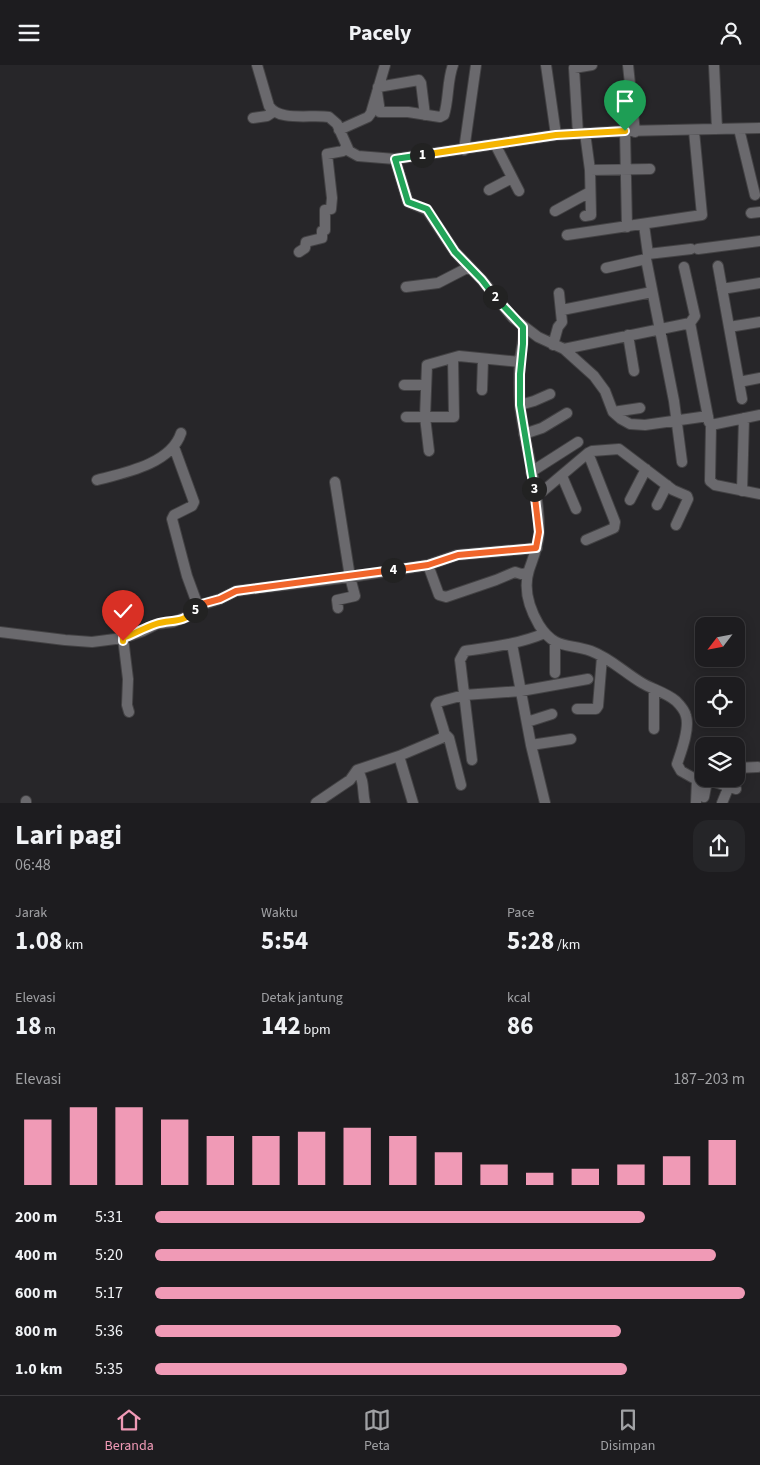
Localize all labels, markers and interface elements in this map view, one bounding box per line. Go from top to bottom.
text: Pacely [349,17,411,49]
icon: menu [15,19,43,47]
icon: person [717,19,745,47]
pin [604,80,646,131]
icon: arrive [611,87,639,115]
pin: 1 [410,143,434,167]
text: 1 [419,145,426,165]
pin: 2 [482,285,508,309]
text: 2 [492,287,499,307]
pin: 3 [522,477,546,501]
text: 3 [531,479,538,499]
pin: 4 [380,557,406,583]
text: 4 [390,560,397,580]
pin [102,590,144,641]
icon: check [109,597,137,625]
pin: 5 [182,597,208,623]
text: 5 [192,600,199,620]
north arrow [695,617,745,667]
map controls [695,617,745,787]
button: locate [695,677,745,727]
button: layers [695,737,745,787]
text: Lari pagi [15,815,122,855]
button: share [693,820,745,872]
text: 06:48 [15,854,51,876]
text: Jarak [15,903,47,923]
text: Waktu [261,903,298,923]
text: Pace [507,903,534,923]
text: 1.08 [15,923,62,959]
text: 5:54 [261,923,308,959]
text: 5:28 [507,923,554,959]
text: km [62,935,83,955]
text: /km [554,935,580,955]
text: Elevasi [15,988,56,1008]
text: Detak jantung [261,988,343,1008]
text: kcal [507,988,531,1008]
text: 18 [15,1008,41,1044]
text: 142 [261,1008,301,1044]
text: 86 [507,1008,533,1044]
text: m [41,1020,56,1040]
text: bpm [301,1020,331,1040]
text: Elevasi [15,1068,61,1090]
text: 187–203 m [673,1068,745,1090]
text: 200 m [15,1206,57,1228]
text: 5:31 [95,1206,123,1228]
text: 400 m [15,1244,57,1266]
text: 5:20 [95,1244,123,1266]
text: 600 m [15,1282,57,1304]
text: 5:17 [95,1282,123,1304]
text: 800 m [15,1320,57,1342]
text: 5:36 [95,1320,123,1342]
text: 1.0 km [15,1358,62,1380]
text: 5:35 [95,1358,123,1380]
tab: Beranda [105,1406,154,1456]
tab: Peta [363,1406,391,1456]
tab: Disimpan [600,1406,655,1456]

